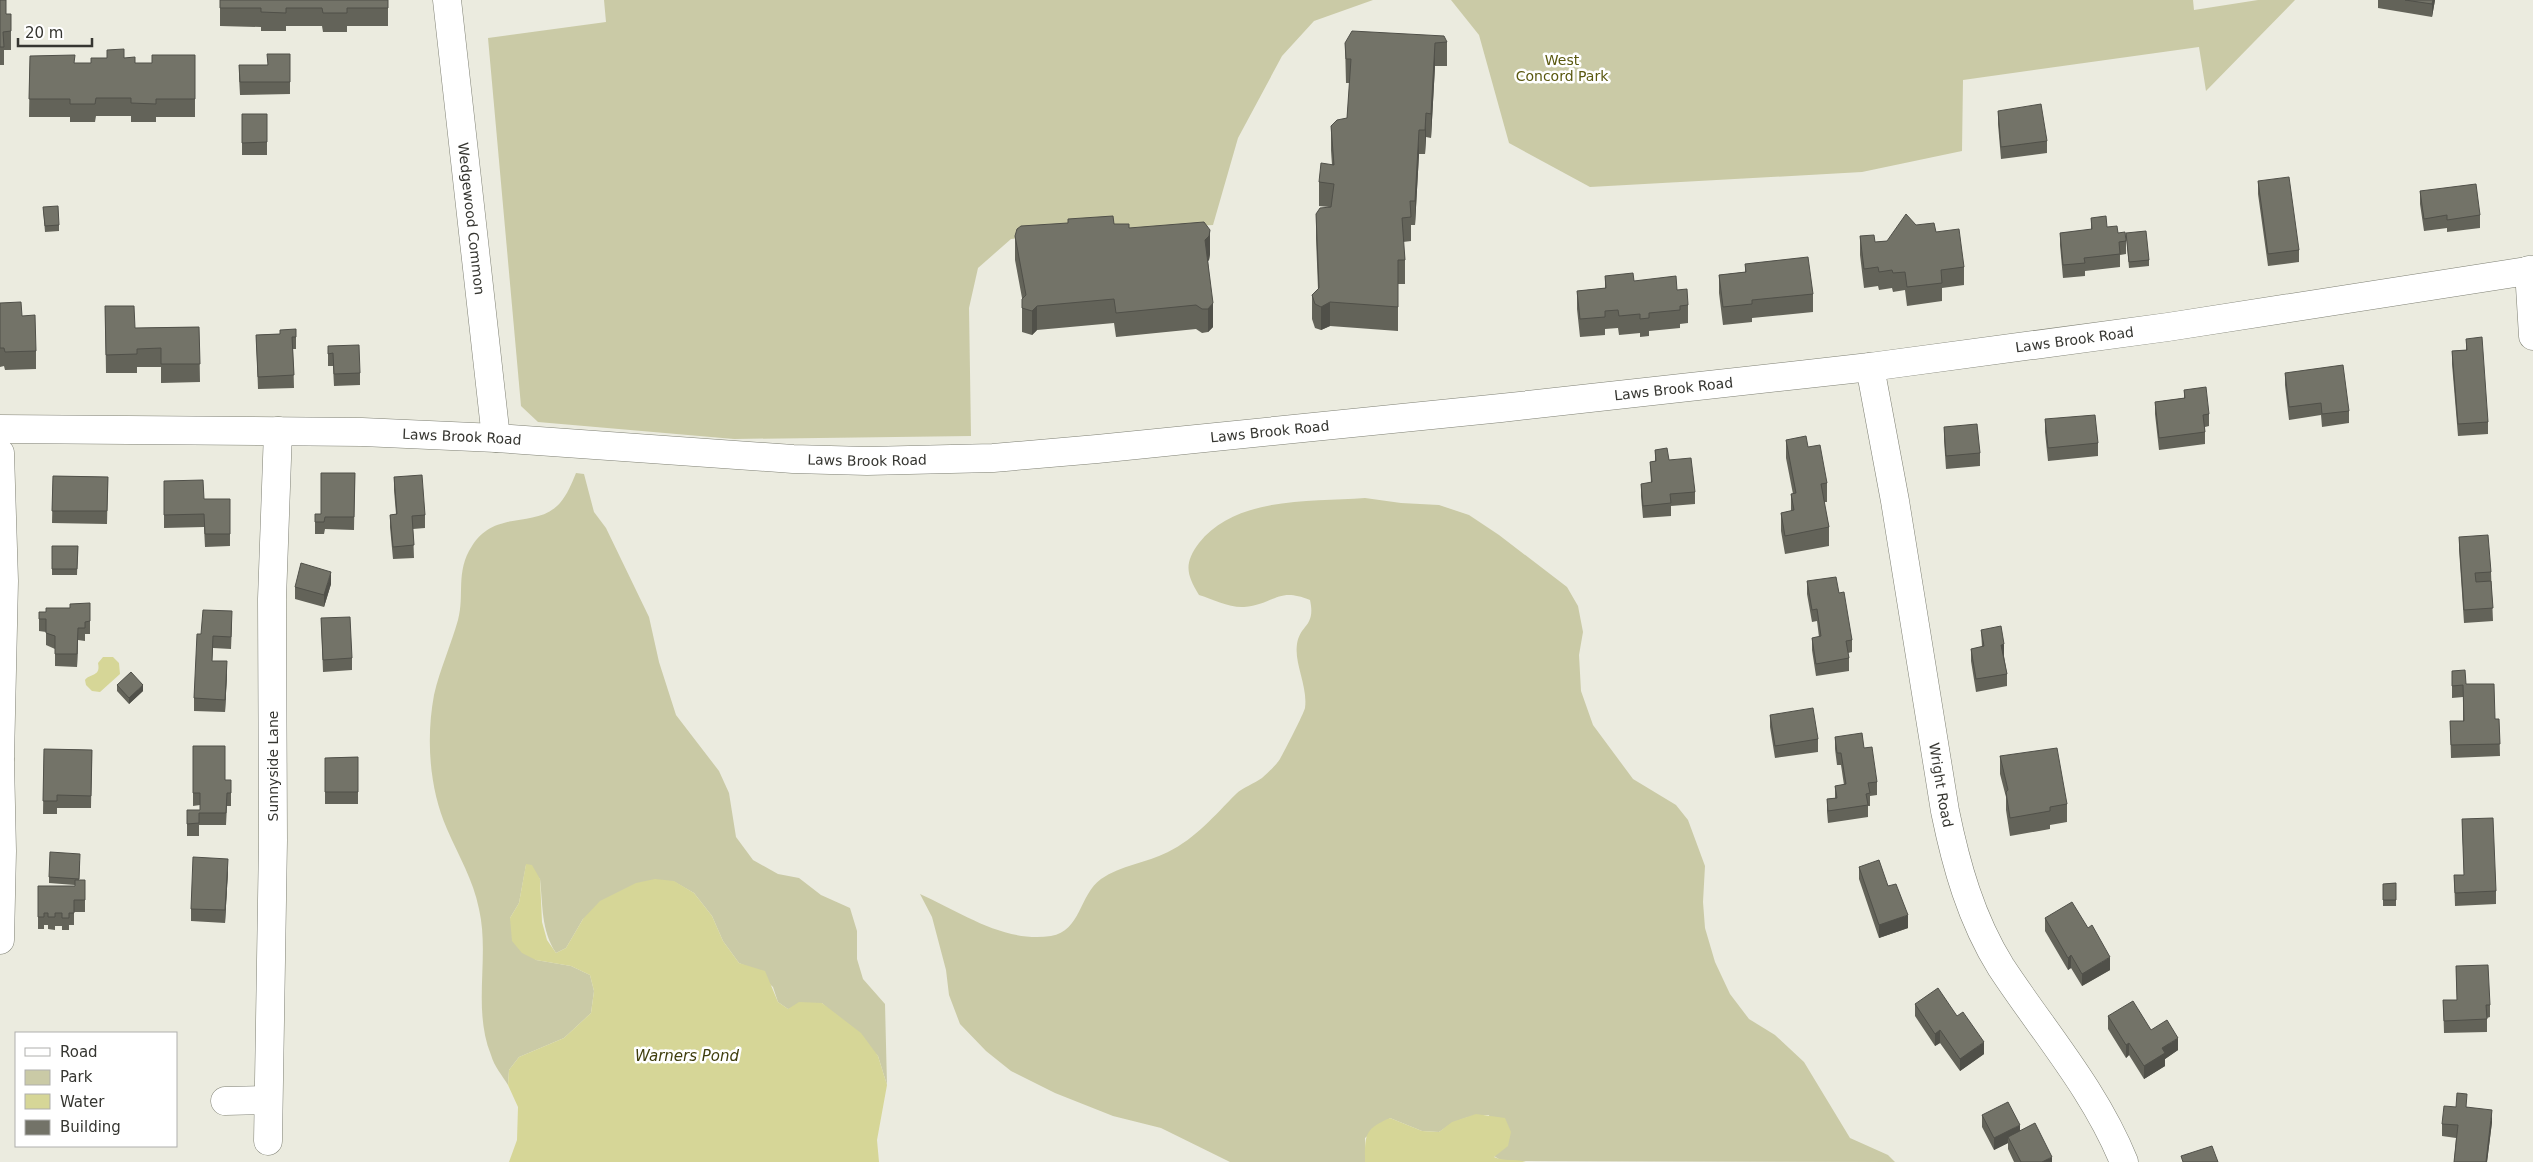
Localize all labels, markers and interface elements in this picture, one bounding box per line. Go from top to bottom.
scale bar [18,15,91,47]
text: 20 m [25,24,63,42]
park label: West Concord Park [1516,52,1609,84]
street label: Wedgewood Common [455,142,488,296]
street label: Laws Brook Road [2014,324,2135,355]
street label: Laws Brook Road [1613,374,1734,403]
street label: Laws Brook Road [1209,417,1330,445]
street label: Laws Brook Road [402,426,522,448]
street label: Laws Brook Road [807,451,927,469]
street label: Sunnyside Lane [265,711,281,821]
street label: Wright Road [1926,741,1956,829]
legend [15,1032,178,1147]
text: Road [60,1043,98,1061]
water label: Warners Pond [635,1047,740,1065]
text: Park [60,1068,93,1086]
text: Water [60,1093,105,1111]
text: Building [60,1118,121,1136]

